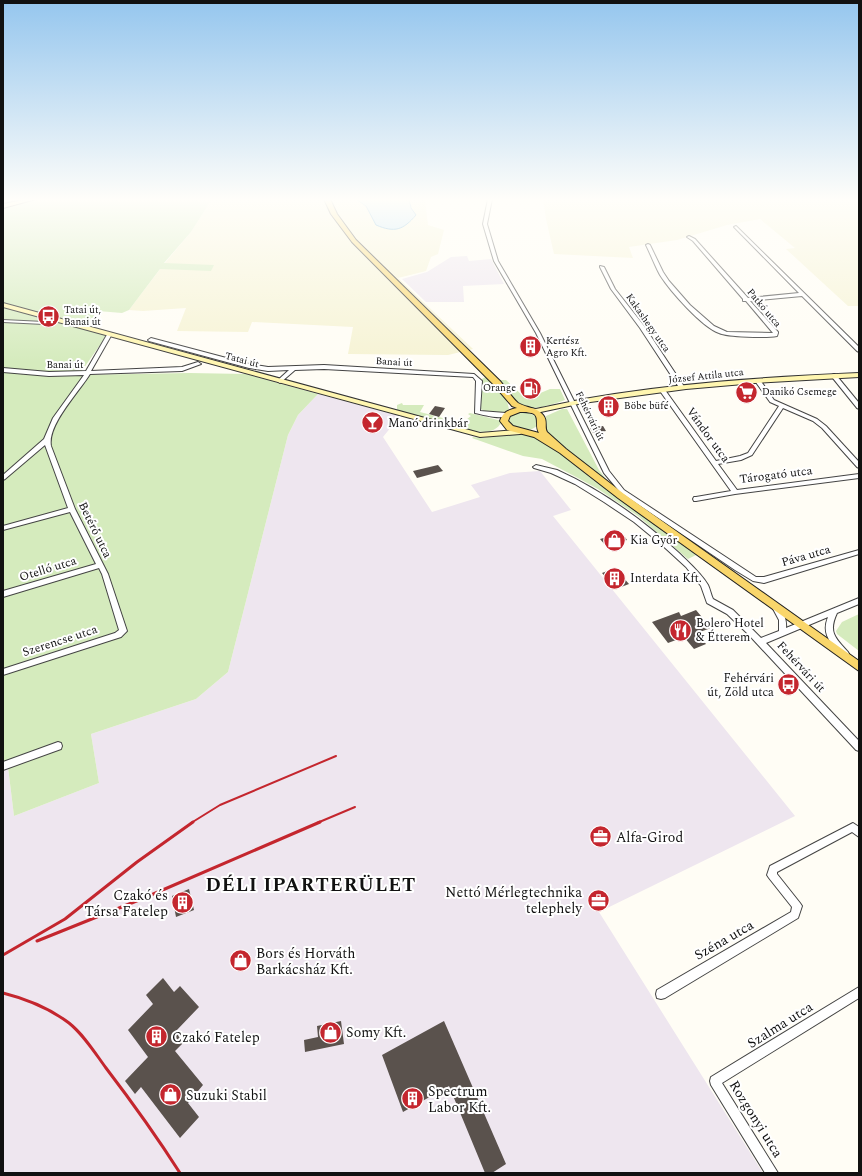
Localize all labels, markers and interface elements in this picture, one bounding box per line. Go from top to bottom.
street label: Patkó utca [743,285,785,331]
street label: Kakashegy utca [622,290,674,356]
place label: Tatai út, Banai út [64,302,101,330]
bus stop icon: Tatai út, Banai út [36,303,62,329]
place label: Kertész Agro Kft. [546,333,587,361]
building icon: Kertész Agro Kft. [517,334,543,360]
street label: Tatai út [223,348,261,372]
street label: Banai út [375,353,413,371]
street label: Banai út [47,357,84,373]
street label: József Attila utca [668,364,744,388]
fuel station icon: Orange [518,375,544,401]
supermarket icon: Danikó Csemege [733,379,759,405]
place label: Orange [483,380,516,396]
place label: Danikó Csemege [762,384,837,400]
street label: Fehérvári út [571,388,609,444]
building icon: Böbe büfé [596,393,622,419]
place label: Böbe büfé [624,398,669,414]
street label: Vándor utca [681,403,735,467]
bar icon: Manó drinkbár [360,410,386,436]
place label: Manó drinkbár [388,414,468,433]
street label: Tárogató utca [738,461,814,489]
street label: Betérő utca [73,499,117,562]
shop icon: Kia Győr [601,527,627,553]
place label: Kia Győr [630,531,678,550]
street label: Páva utca [779,540,833,572]
street label: Otelló utca [17,551,79,587]
building icon: Interdata Kft. [602,565,628,591]
place label: Interdata Kft. [630,569,702,588]
place label: Bolero Hotel & Étterem [696,614,764,647]
restaurant icon: Bolero Hotel & Étterem [668,617,694,643]
street label: Szerencse utca [20,620,100,662]
street label: Fehérvári út [772,637,830,697]
place label: Fehérvári út, Zöld utca [707,669,774,702]
bus stop icon: Fehérvári út, Zöld utca [776,672,802,698]
office icon: Alfa-Girod [588,824,614,850]
place label: Alfa-Girod [616,827,683,848]
district label: DÉLI IPARTERÜLET [206,871,416,900]
place label: Nettó Mérlegtechnika telephely [445,882,583,919]
place label: Czakó és Társa Fatelep [85,885,168,922]
office icon: Nettó Mérlegtechnika telephely [585,887,611,913]
building icon: Czakó és Társa Fatelep [170,890,196,916]
street label: Széna utca [690,914,758,966]
place label: Bors és Horváth Barkácsház Kft. [256,943,355,980]
shop icon: Bors és Horváth Barkácsház Kft. [228,948,254,974]
street label: Szalma utca [743,996,817,1053]
shop icon: Somy Kft. [317,1019,343,1045]
place label: Somy Kft. [346,1022,406,1043]
building icon: Czakó Fatelep [143,1024,169,1050]
place label: Czakó Fatelep [172,1027,260,1048]
street label: Rozgonyi utca [724,1076,788,1162]
place label: Spectrum Labor Kft. [428,1081,491,1118]
shop icon: Suzuki Stabil [158,1082,184,1108]
place label: Suzuki Stabil [186,1085,267,1106]
building icon: Spectrum Labor Kft. [399,1086,425,1112]

